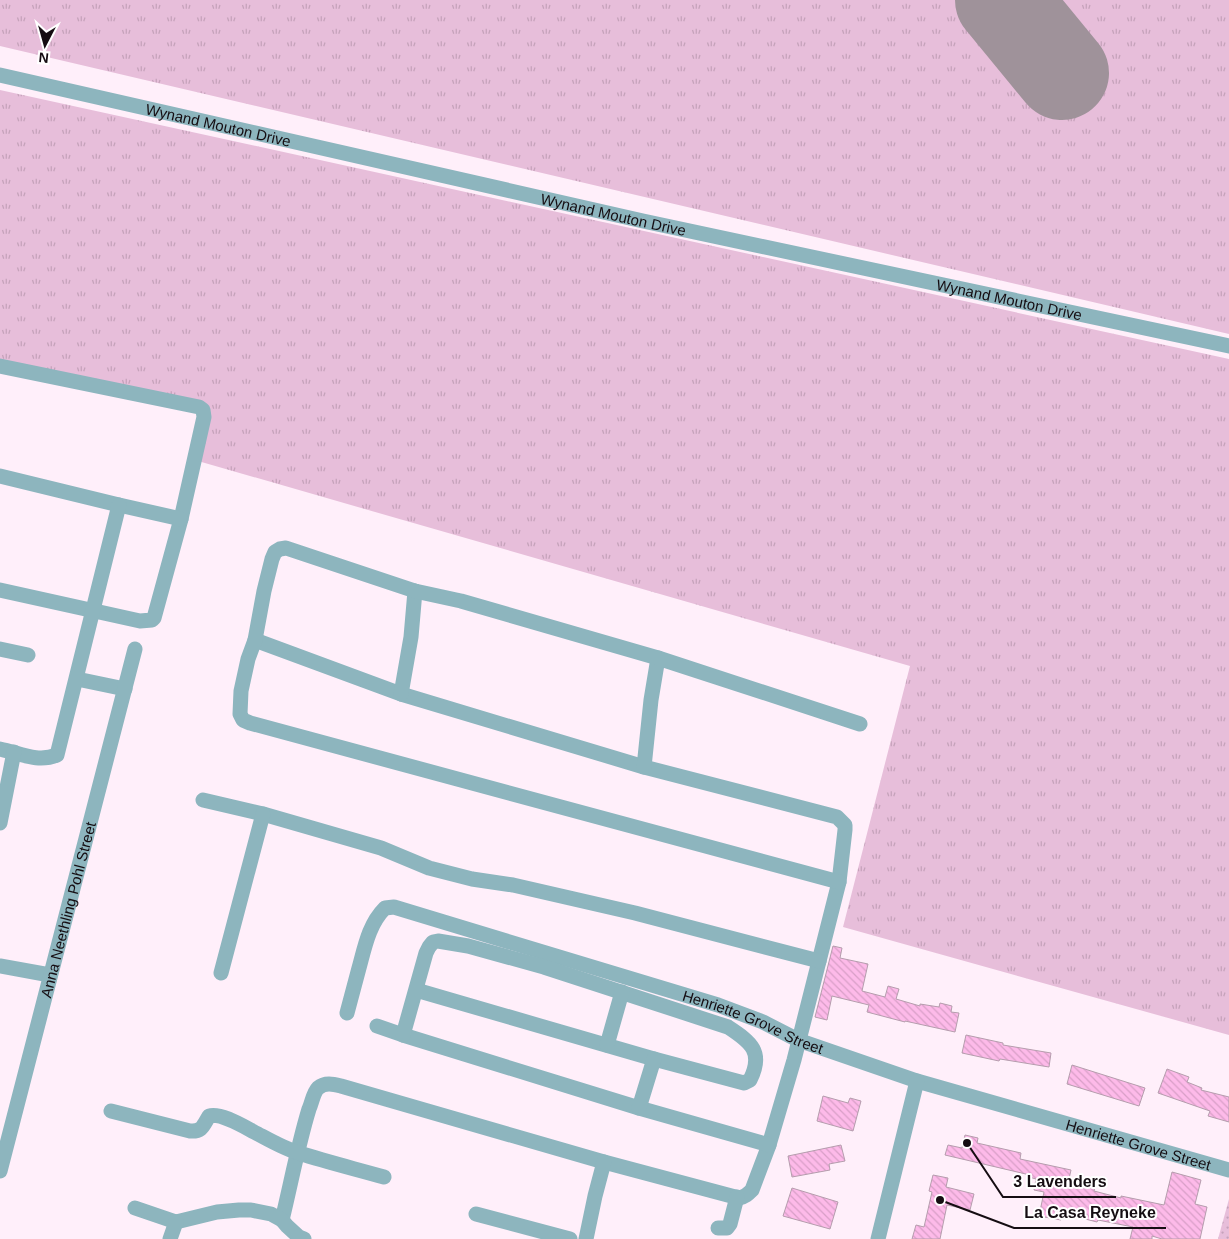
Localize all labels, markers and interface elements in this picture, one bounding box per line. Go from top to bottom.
north arrow [20,20,70,70]
text: N [38,49,50,66]
street label: Wynand Mouton Drive [144,100,293,149]
street label: Wynand Mouton Drive [539,190,688,238]
street label: Wynand Mouton Drive [935,275,1084,323]
street label: Anna Neethling Pohl Street [37,819,99,999]
street label: Henriette Grove Street [681,986,826,1057]
street label: Henriette Grove Street [1064,1115,1214,1173]
callout: 3 Lavenders [1003,1166,1116,1197]
text: 3 Lavenders [1013,1173,1107,1190]
callout: La Casa Reyneke [1014,1197,1166,1228]
text: La Casa Reyneke [1024,1204,1156,1221]

